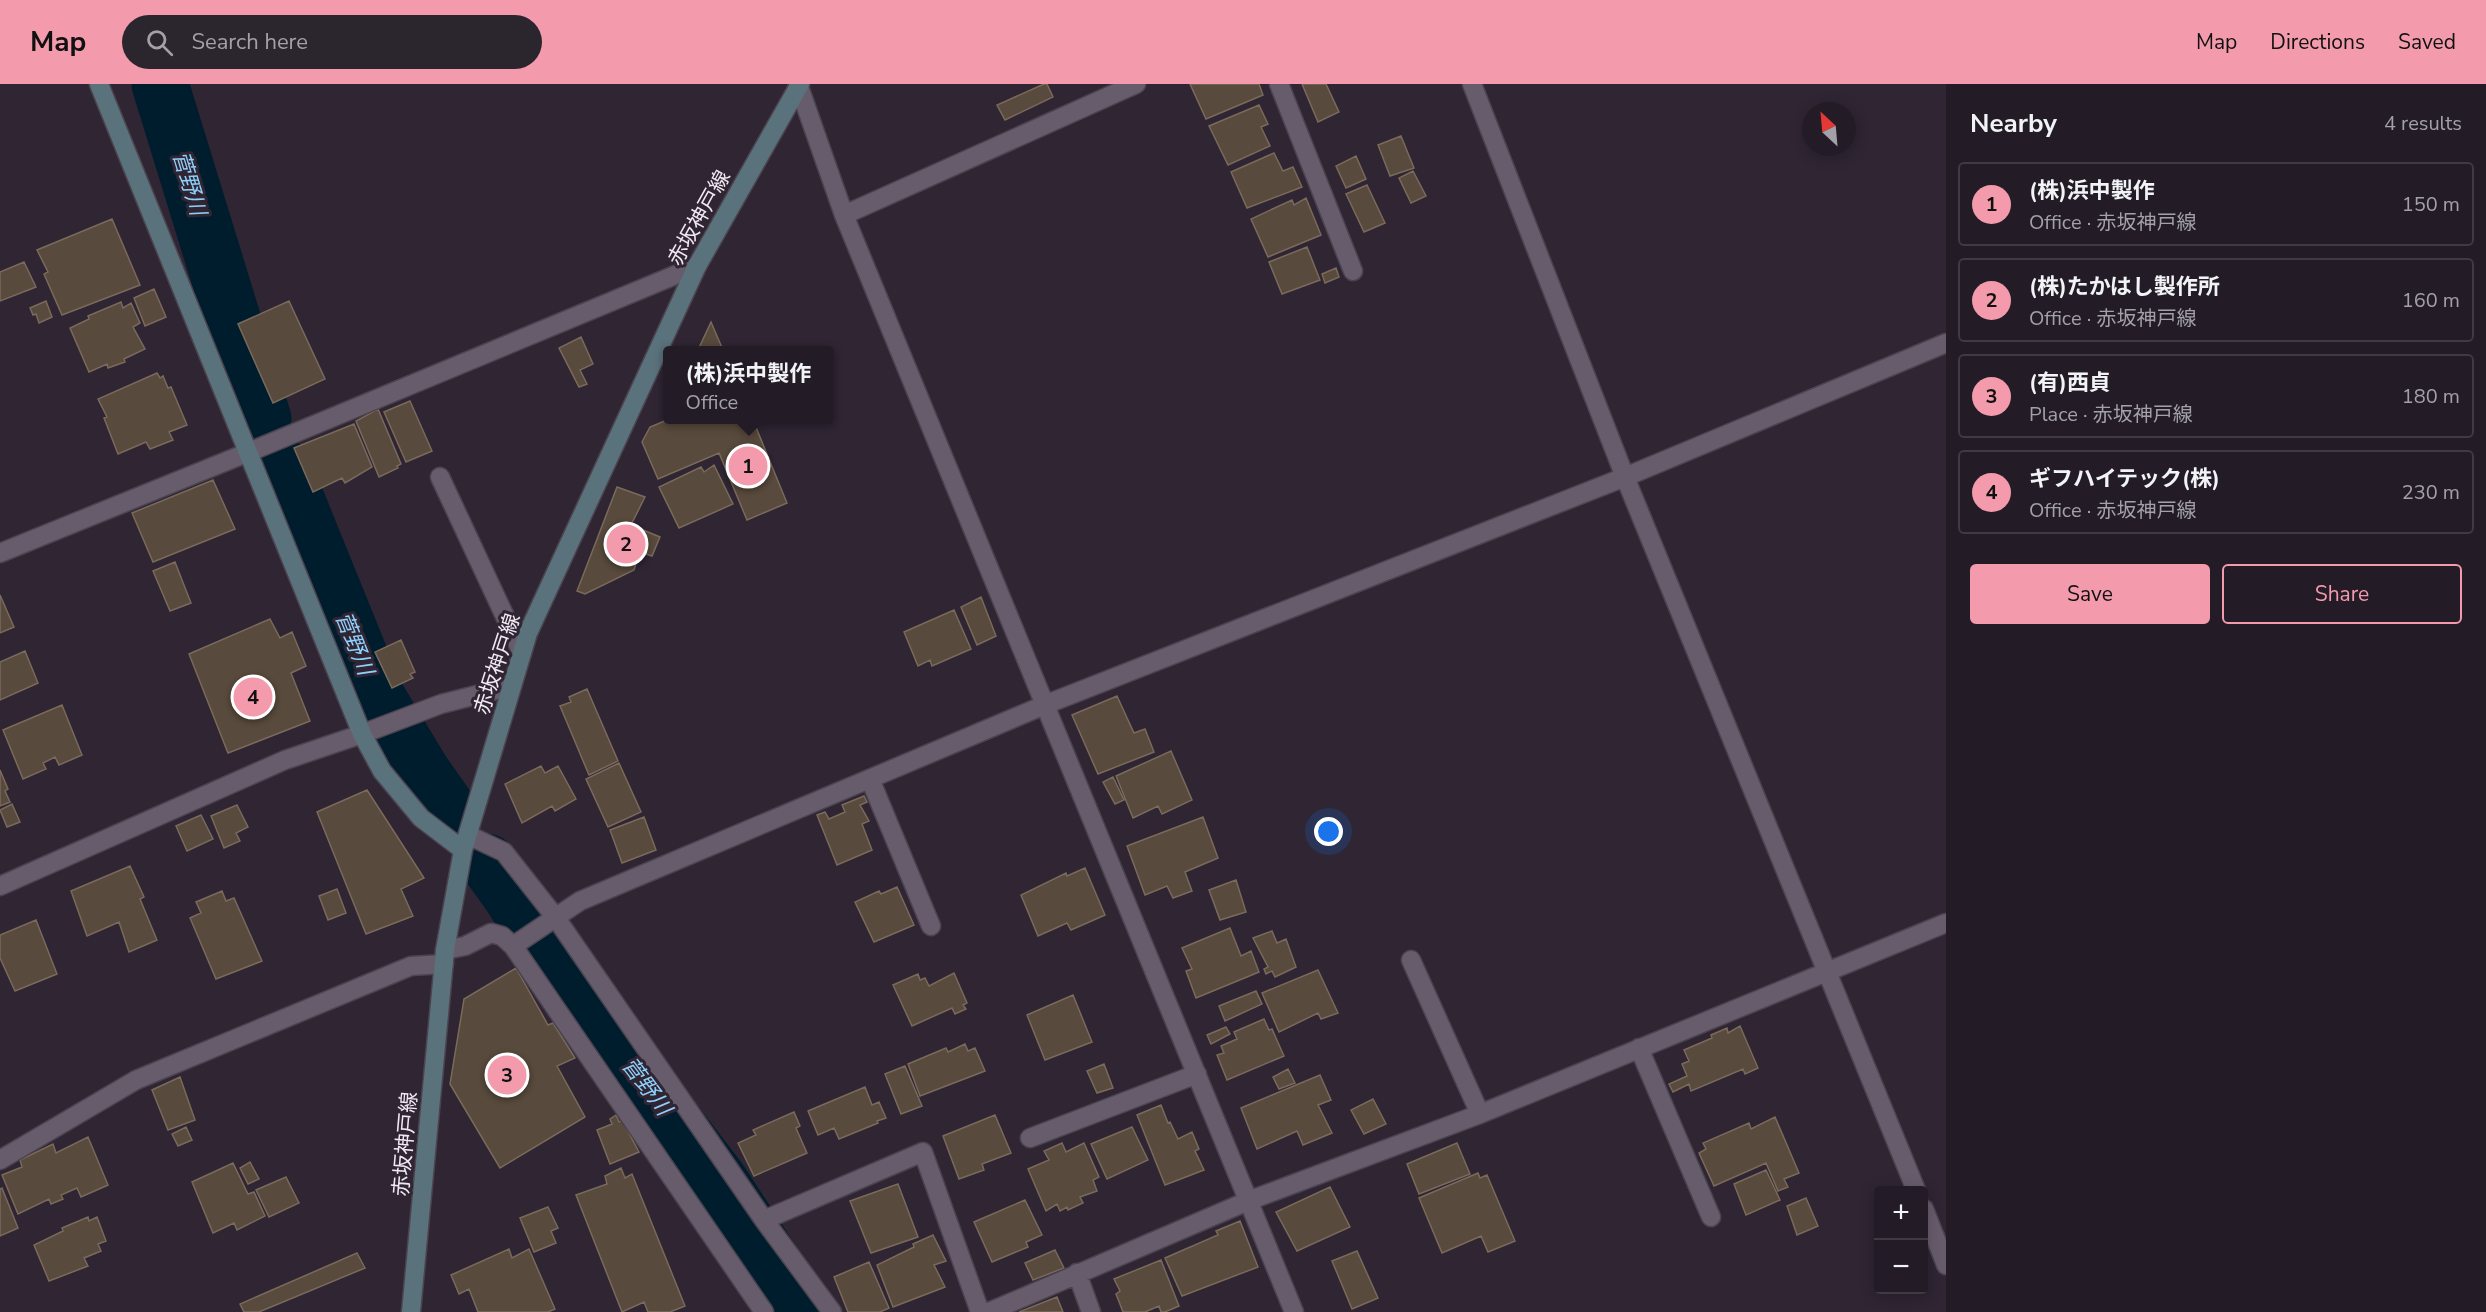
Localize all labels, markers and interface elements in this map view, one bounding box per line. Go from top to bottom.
search box [122,15,542,69]
text: Map [30,23,86,61]
icon: search [143,26,176,59]
text: Search here [191,27,308,57]
text: Map [2196,28,2237,56]
text: Directions [2270,28,2365,56]
text: Saved [2398,28,2456,56]
north arrow [1802,102,1856,156]
text: Nearby [1970,106,2057,141]
text: 4 results [2384,110,2462,137]
water label: 菅野川 [165,147,214,221]
street label: 赤坂神戸線 [661,165,737,271]
text: (株)浜中製作 [2029,176,2155,206]
text: 1 [1986,191,1998,218]
text: 150 m [2402,191,2460,218]
text: Office · 赤坂神戸線 [2029,209,2196,236]
text: (株)たかはし製作所 [2029,272,2220,302]
text: 2 [1986,287,1998,314]
text: 160 m [2402,287,2460,314]
text: Office · 赤坂神戸線 [2029,305,2196,332]
popup [663,346,834,424]
text: (株)浜中製作 [686,359,811,389]
text: (有)西貞 [2029,368,2111,398]
text: 3 [1986,383,1998,410]
text: 180 m [2402,383,2460,410]
text: Office [686,389,738,416]
text: Place · 赤坂神戸線 [2029,401,2193,428]
pin: 1 [728,444,768,488]
text: ギフハイテック(株) [2029,464,2220,494]
text: 4 [1986,479,1998,506]
text: 230 m [2402,479,2460,506]
text: Office · 赤坂神戸線 [2029,497,2196,524]
pin: 2 [606,522,646,566]
button: Save [1970,564,2210,624]
button: Share [2222,564,2462,624]
water label: 菅野川 [328,607,381,681]
street label: 赤坂神戸線 [467,610,527,718]
pin: 4 [234,674,272,720]
your location [1314,817,1343,846]
water label: 菅野川 [614,1051,679,1124]
pin: 3 [488,1052,526,1098]
street label: 赤坂神戸線 [386,1090,424,1198]
map controls [1874,1186,1928,1294]
button: + [1874,1186,1928,1240]
button: − [1874,1240,1928,1294]

